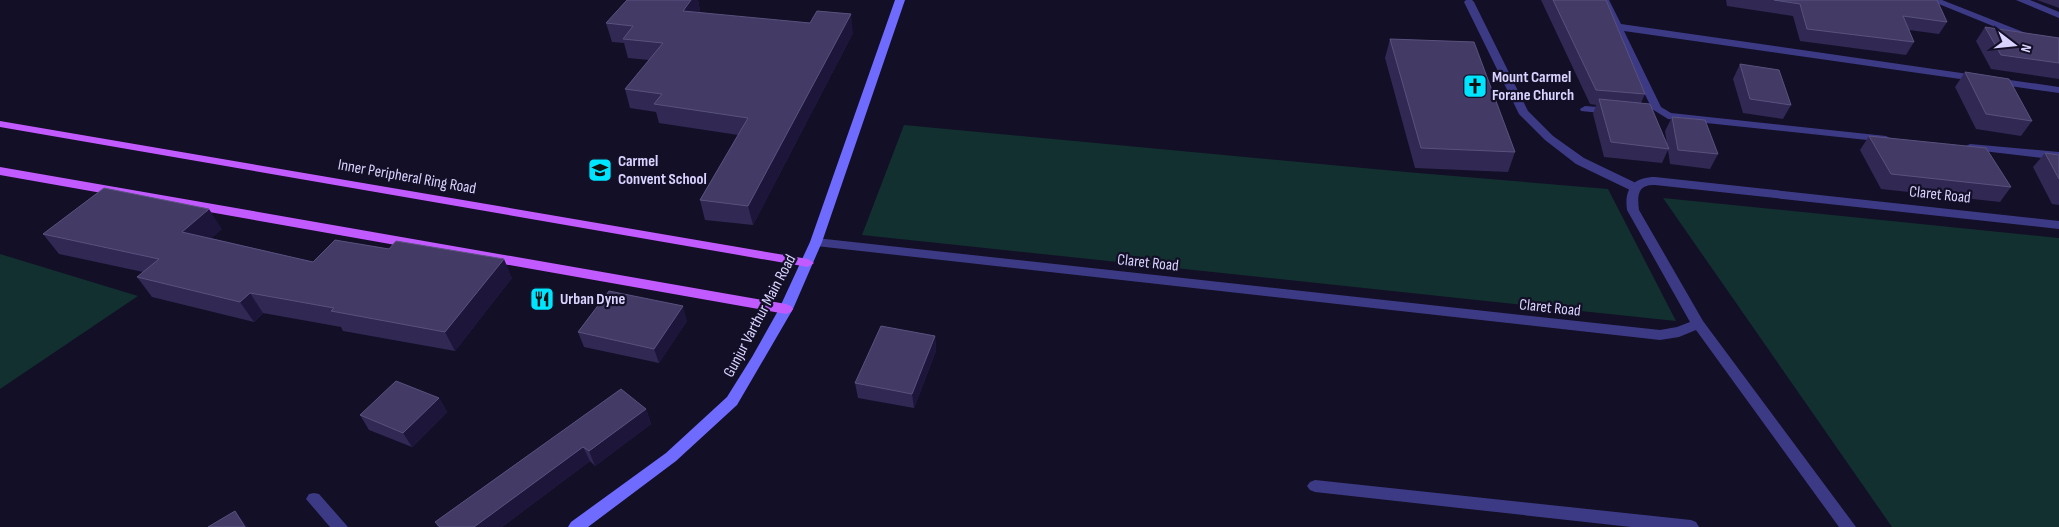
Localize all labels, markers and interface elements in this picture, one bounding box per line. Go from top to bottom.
north arrow [1989,20,2039,70]
text: N [2017,43,2035,54]
place label: Mount Carmel Forane Church [1492,68,1574,105]
church icon: Mount Carmel Forane Church [1462,73,1488,99]
place label: Carmel Convent School [618,152,707,189]
street label: Inner Peripheral Ring Road [336,155,478,199]
school or university icon: Carmel Convent School [587,157,613,183]
street label: Claret Road [1908,182,1972,208]
street label: Claret Road [1116,250,1180,276]
street label: Gunjur Varthur Main Road [720,251,800,381]
restaurant icon: Urban Dyne [529,286,555,312]
place label: Urban Dyne [560,290,625,309]
street label: Claret Road [1518,295,1582,321]

